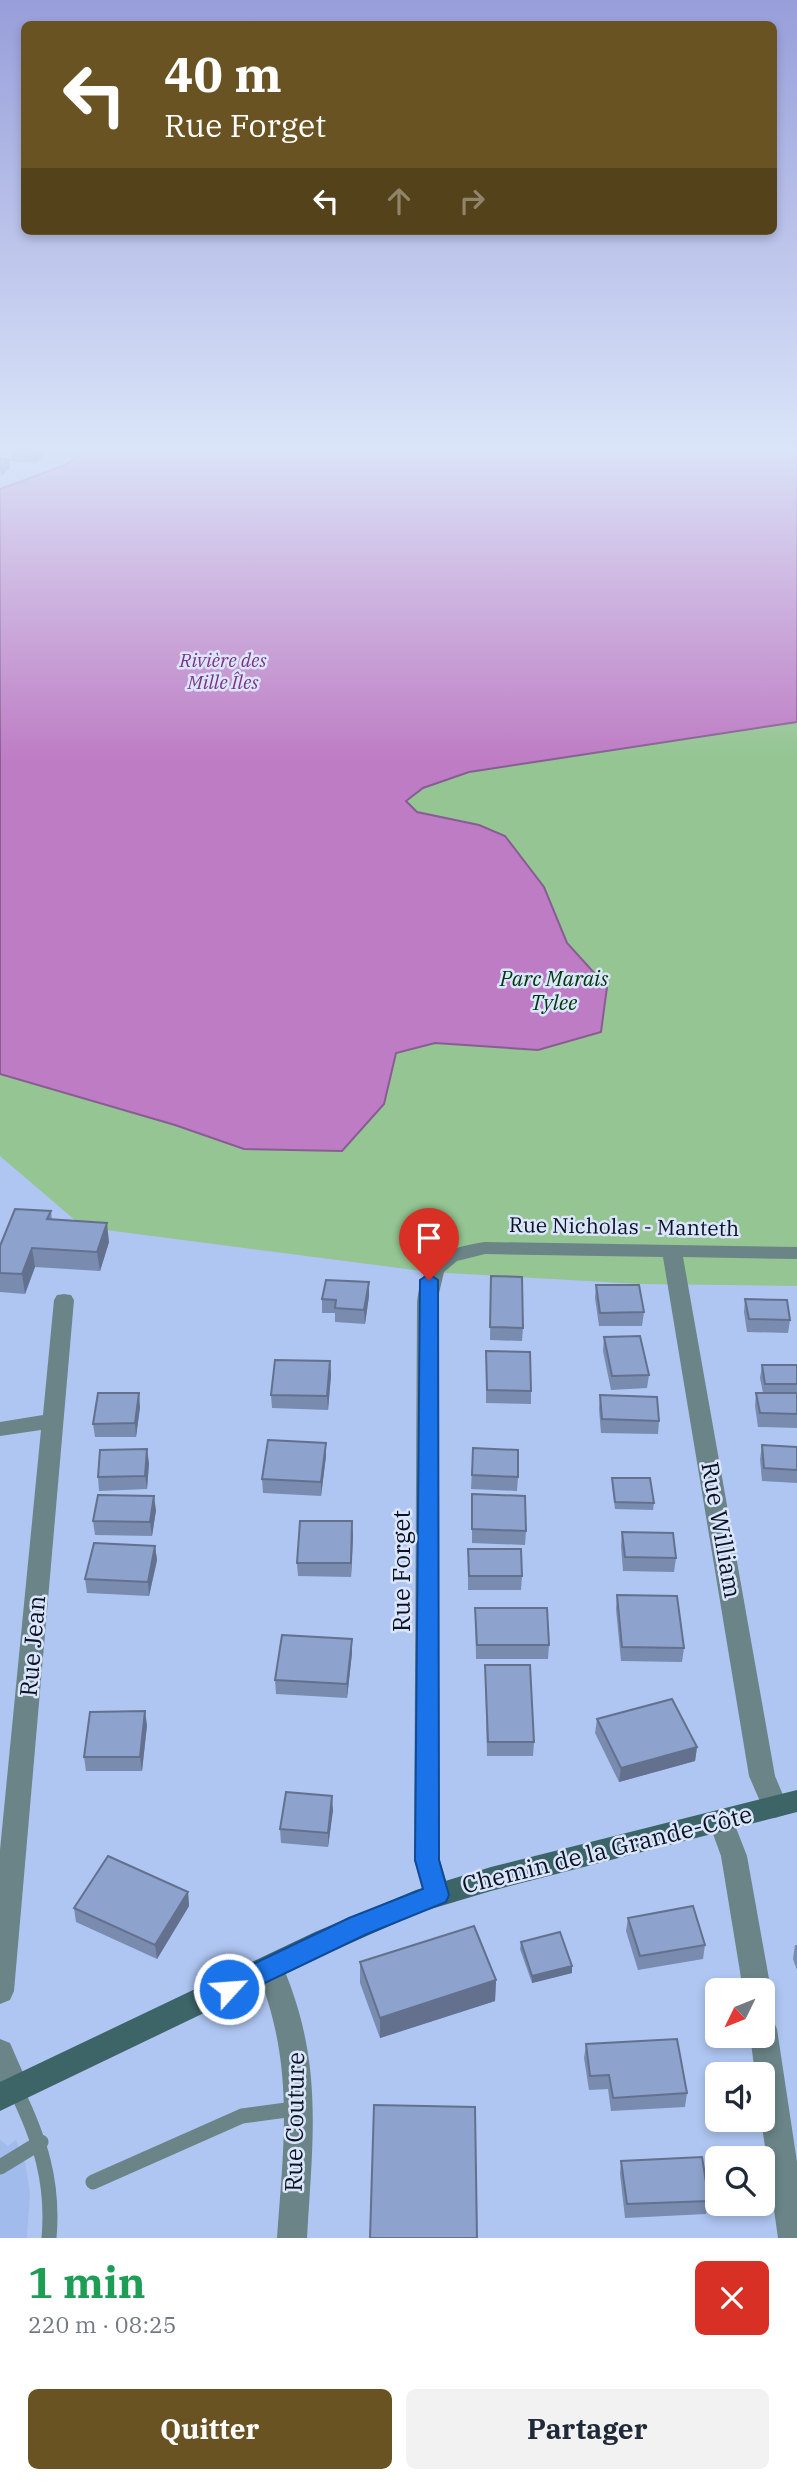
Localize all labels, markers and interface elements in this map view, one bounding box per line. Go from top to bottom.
text: 40 m [164,42,282,105]
icon: left [49,49,140,140]
text: Rue Forget [164,104,326,146]
icon: left [307,182,345,220]
icon: ahead [380,182,418,220]
icon: right [453,182,491,220]
water label: Rivière des Mille Îles [179,648,266,694]
park label: Parc Marais Tylee [499,964,608,1016]
pin [399,1208,459,1280]
street label: Rue Nicholas - Manteth [509,1210,739,1242]
icon: arrive [410,1219,448,1257]
street label: Rue William [694,1459,750,1601]
street label: Rue Forget [385,1510,417,1632]
street label: Rue Jean [12,1594,52,1698]
street label: Chemin de la Grande-Côte [458,1797,755,1901]
position arrow [192,1952,266,2026]
north arrow [705,1978,775,2048]
map controls [705,1978,775,2216]
street label: Rue Couture [277,2052,311,2192]
button: sound [705,2062,775,2132]
button: search [705,2146,775,2216]
text: 1 min [28,2255,146,2310]
button: close [695,2261,769,2335]
text: 220 m · 08:25 [28,2309,177,2339]
button: Quitter [28,2389,392,2469]
button: Partager [406,2389,769,2469]

